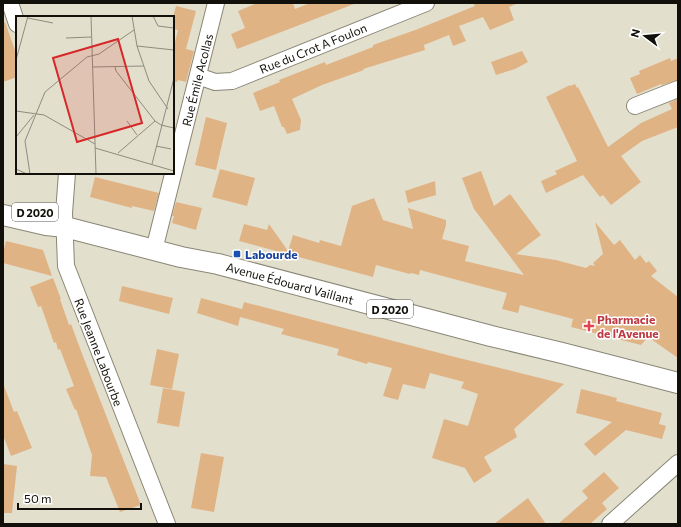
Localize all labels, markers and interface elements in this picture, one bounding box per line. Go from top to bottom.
inset map [16,16,174,174]
north arrow [625,16,665,56]
street label: Rue du Crot A Foulon [257,20,369,76]
text: N [628,27,642,39]
street label: Rue Émile Acollas [179,32,215,128]
road number: D 2020 [12,203,58,221]
place label: Labourde [245,247,298,261]
marker: Labourde [232,249,242,259]
street label: Avenue Édouard Vaillant [225,259,355,307]
street label: Rue Jeanne Labourbe [71,296,126,408]
road number: D 2020 [367,300,413,318]
place label: Pharmacie de l'Avenue [597,312,659,340]
marker: Pharmacie de l'Avenue [584,321,594,331]
scale bar [18,485,141,511]
text: 50 m [24,491,52,505]

